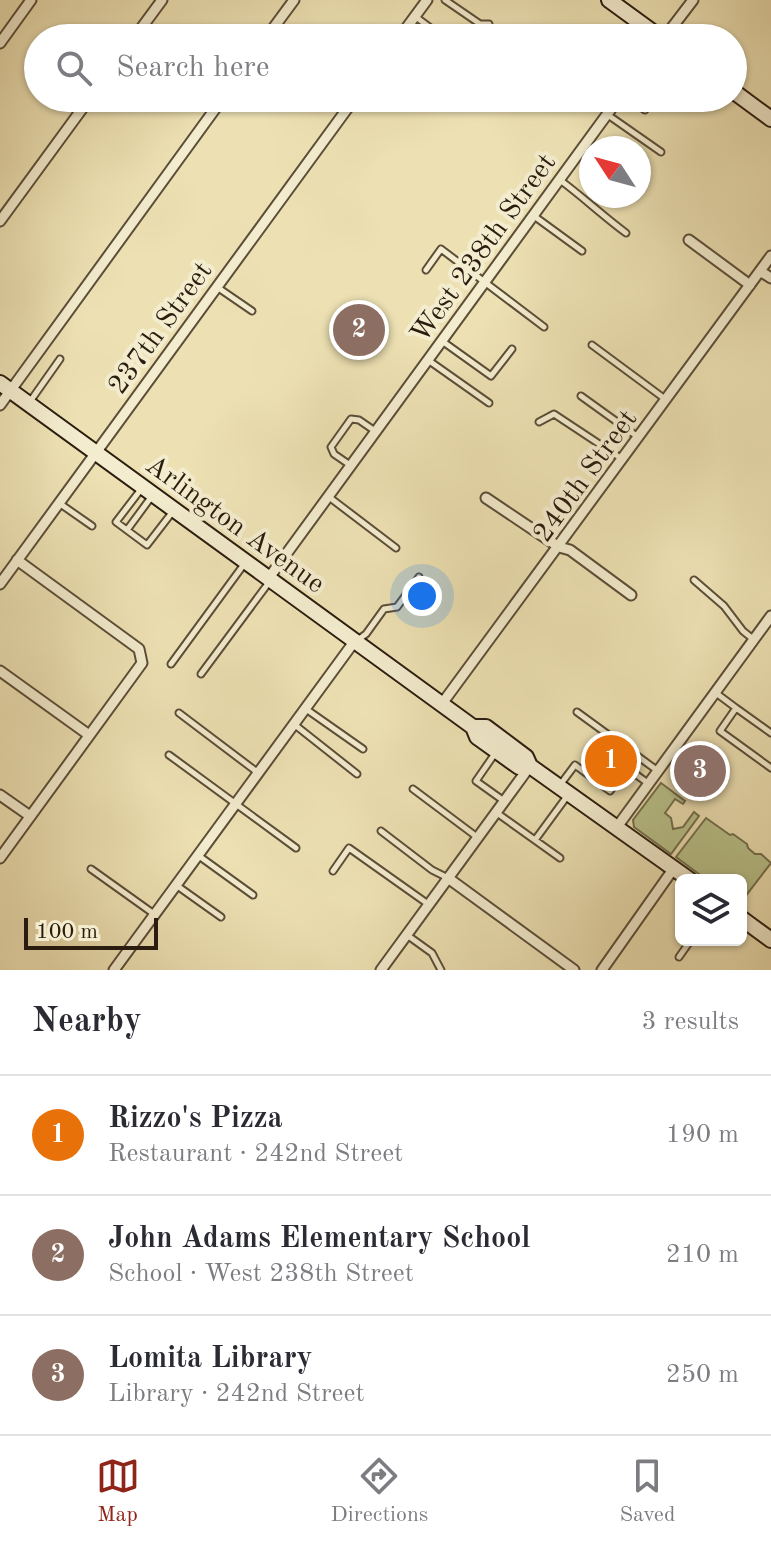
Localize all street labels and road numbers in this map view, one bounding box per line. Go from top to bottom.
street label: West 238th Street [407,149,562,348]
street label: 237th Street [104,258,219,400]
street label: 240th Street [529,406,644,548]
street label: Arlington Avenue [140,451,329,600]

